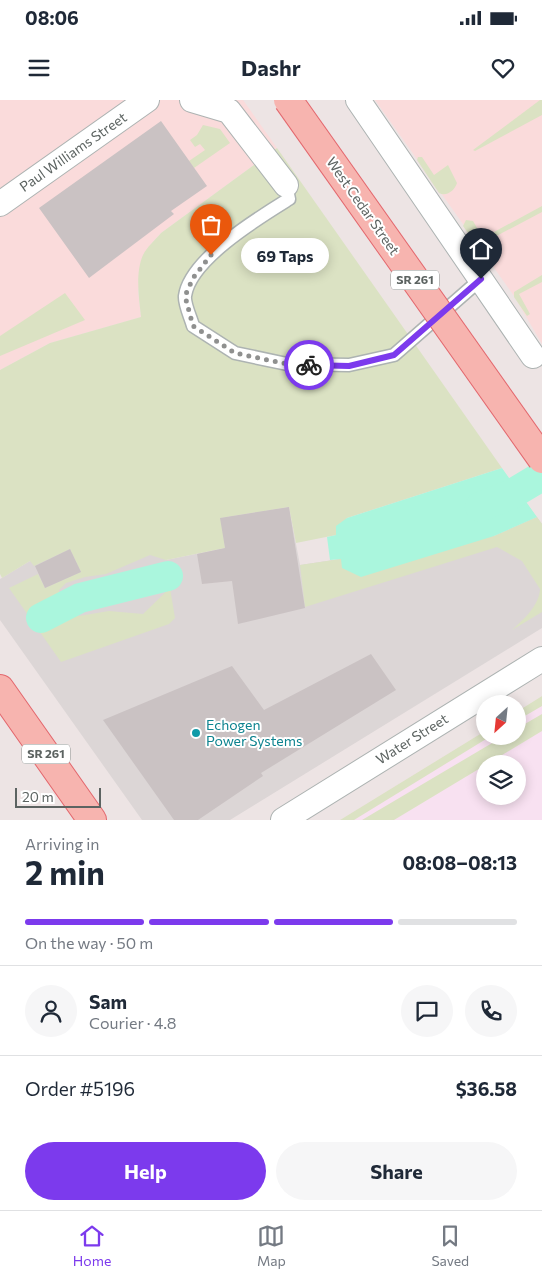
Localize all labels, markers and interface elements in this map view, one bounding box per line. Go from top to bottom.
text: 08:06 [25,6,79,29]
icon: menu [25,54,53,82]
text: Dashr [241,54,301,81]
icon: heart [489,54,517,82]
street label: Paul Williams Street [16,108,130,195]
street label: West Cedar Street [323,153,404,258]
pin [190,204,232,255]
icon: bag [197,211,225,239]
pin [460,228,502,279]
icon: home [467,235,495,263]
callout: 69 Taps [241,238,328,272]
text: 69 Taps [257,246,313,265]
road number: SR 261 [391,270,439,290]
courier [284,340,334,390]
icon: bike [295,351,323,379]
north arrow [476,695,526,745]
map controls [476,695,526,805]
street label: Water Street [373,710,451,767]
place label: Echogen Power Systems [206,716,302,749]
marker: Echogen Power Systems [190,727,202,739]
road number: SR 261 [22,744,70,764]
button: layers [476,755,526,805]
scale bar [15,785,101,808]
text: 20 m [22,788,54,805]
text: Arriving in [25,834,99,853]
text: 08:08–08:13 [402,851,517,874]
text: 2 min [25,852,105,892]
text: On the way · 50 m [25,933,153,952]
button: person [25,985,77,1037]
button: chat [401,985,453,1037]
button: phone [465,985,517,1037]
text: Sam [89,990,127,1013]
text: Courier · 4.8 [89,1013,176,1032]
text: Order #5196 [25,1077,135,1100]
text: $36.58 [456,1077,517,1100]
button: Help [25,1142,266,1200]
button: Share [276,1142,517,1200]
tab: Home [73,1222,111,1269]
tab: Map [257,1222,286,1269]
tab: Saved [431,1222,469,1269]

